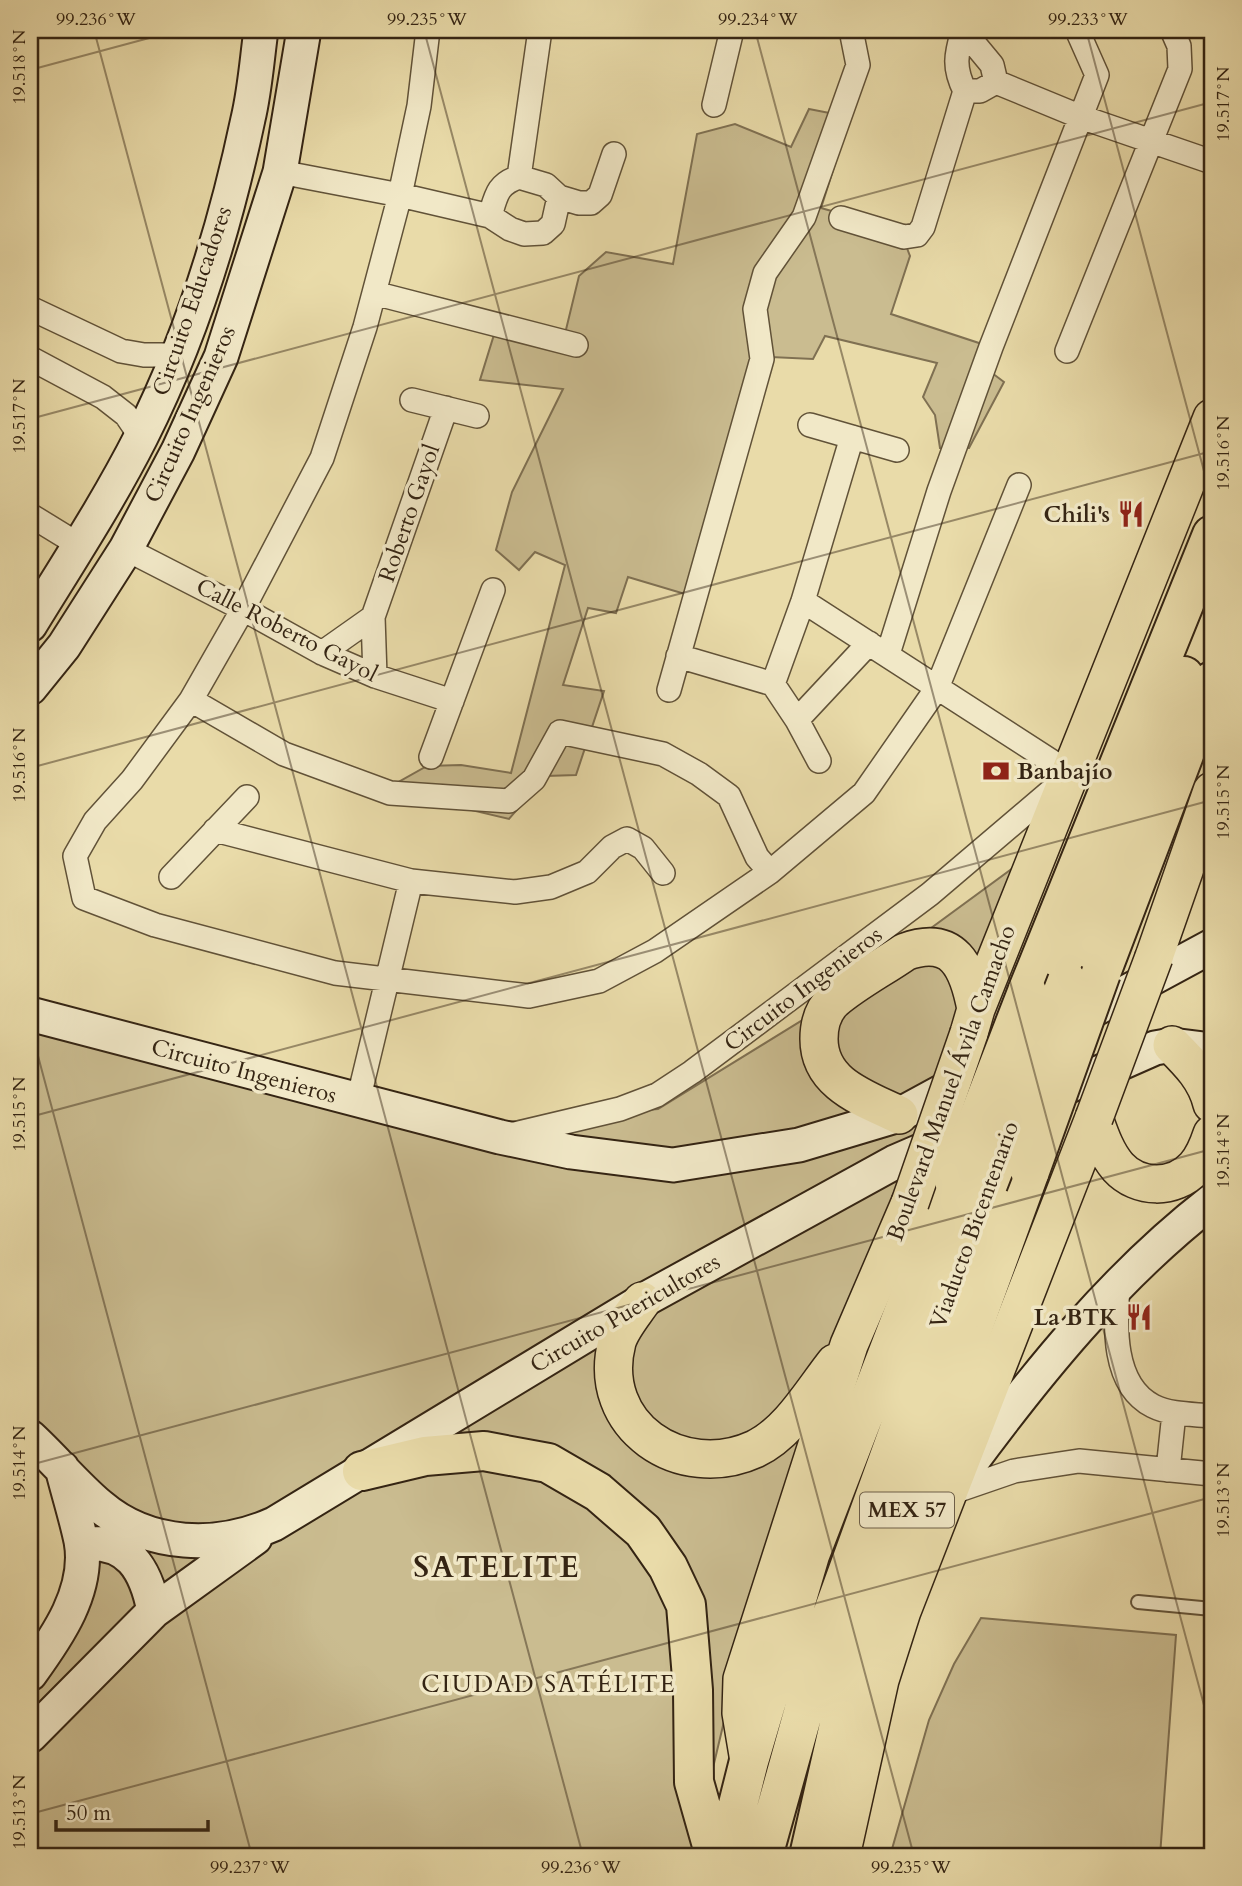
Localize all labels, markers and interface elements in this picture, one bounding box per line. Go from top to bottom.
text: 99.236°W [56,7,136,32]
text: 99.235°W [387,7,467,32]
text: 99.234°W [718,7,798,32]
text: 99.233°W [1048,7,1128,32]
text: 19.518°N [7,29,32,105]
text: 19.517°N [1211,66,1236,142]
street label: Circuito Educadores [145,202,239,400]
street label: Circuito Ingenieros [137,321,243,507]
text: 19.517°N [7,378,32,454]
text: 19.516°N [1211,415,1236,491]
street label: Roberto Gayol [371,440,447,586]
place label: Chili's [1044,499,1110,530]
restaurant icon: Chili's [1116,499,1146,529]
street label: Calle Roberto Gayol [191,571,383,689]
text: 19.516°N [7,727,32,803]
bank icon: Banbajío [981,756,1011,786]
place label: Banbajío [1017,756,1113,787]
text: 19.515°N [1211,764,1236,840]
street label: Circuito Ingenieros [718,919,888,1059]
street label: Boulevard Manuel Ávila Camacho [879,921,1023,1245]
street label: Circuito Ingenieros [148,1031,340,1111]
text: 19.515°N [7,1076,32,1152]
text: 19.514°N [1211,1113,1236,1189]
street label: Viaducto Bicentenario [922,1117,1026,1333]
street label: Circuito Puericultores [524,1246,726,1380]
place label: La BTK [1034,1302,1118,1333]
restaurant icon: La BTK [1124,1302,1154,1332]
text: 19.514°N [7,1425,32,1501]
text: 19.513°N [1211,1462,1236,1538]
road number: MEX 57 [860,1492,954,1528]
district label: SATELITE [413,1547,581,1588]
district label: CIUDAD SATÉLITE [421,1668,677,1701]
text: 19.513°N [7,1774,32,1850]
scale bar [56,1788,208,1832]
text: 50 m [66,1799,111,1828]
text: 99.237°W [210,1855,290,1880]
text: 99.236°W [541,1855,621,1880]
text: 99.235°W [871,1855,951,1880]

